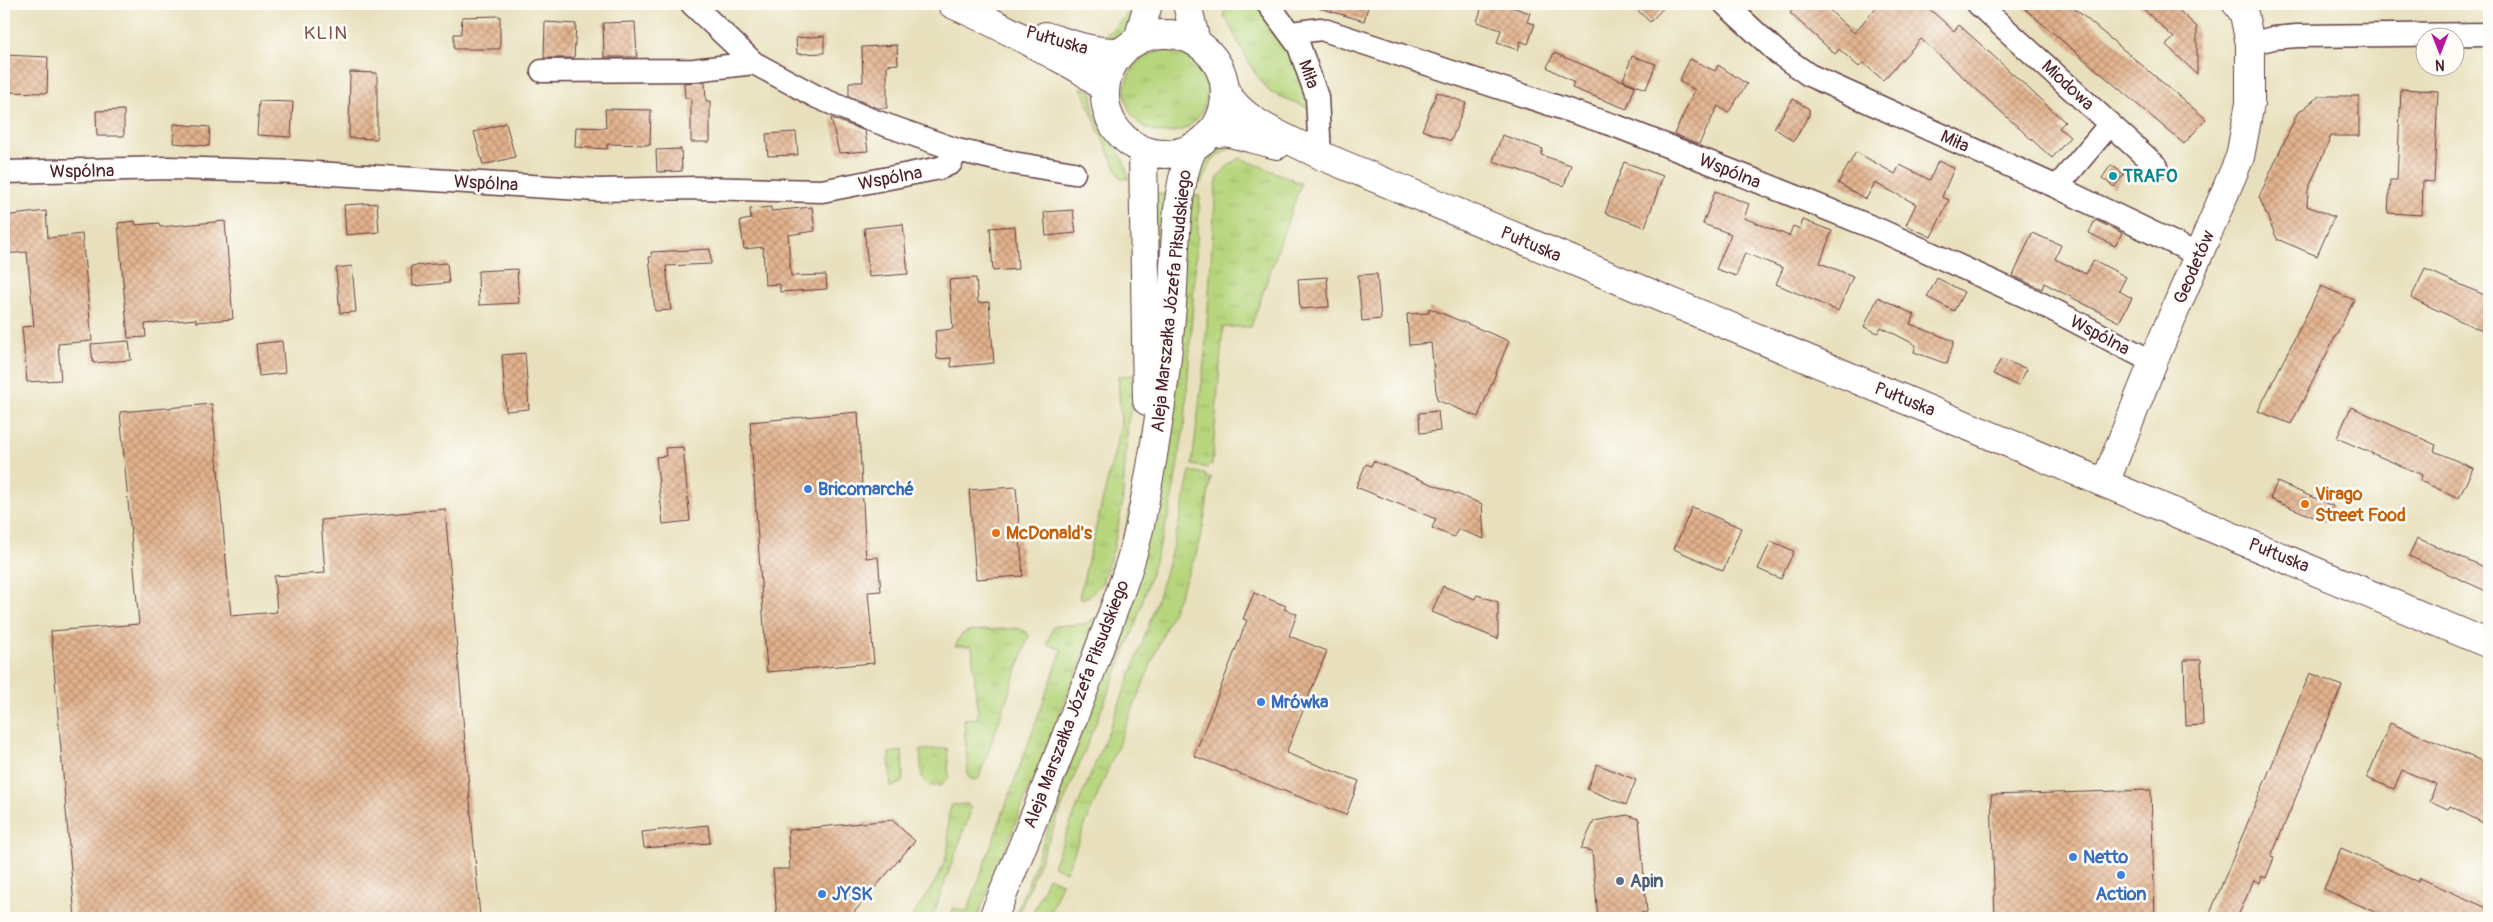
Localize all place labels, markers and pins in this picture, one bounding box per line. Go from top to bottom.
place label: TRAFO [2122,165,2178,188]
marker: TRAFO [2107,170,2119,182]
place label: Bricomarché [818,478,914,501]
marker: Bricomarché [802,483,814,495]
place label: Virago Street Food [2315,483,2406,527]
marker: Virago Street Food [2299,498,2311,510]
place label: McDonald's [1006,522,1093,545]
marker: McDonald's [990,527,1002,539]
place label: Mrówka [1271,691,1329,714]
marker: Mrówka [1255,696,1267,708]
place label: Netto [2083,846,2129,869]
marker: Netto [2067,851,2079,863]
marker: Action [2115,869,2127,881]
place label: Apin [1630,870,1663,893]
marker: Apin [1614,875,1626,887]
place label: JYSK [832,883,873,906]
place label: Action [2096,883,2146,906]
marker: JYSK [816,888,828,900]

